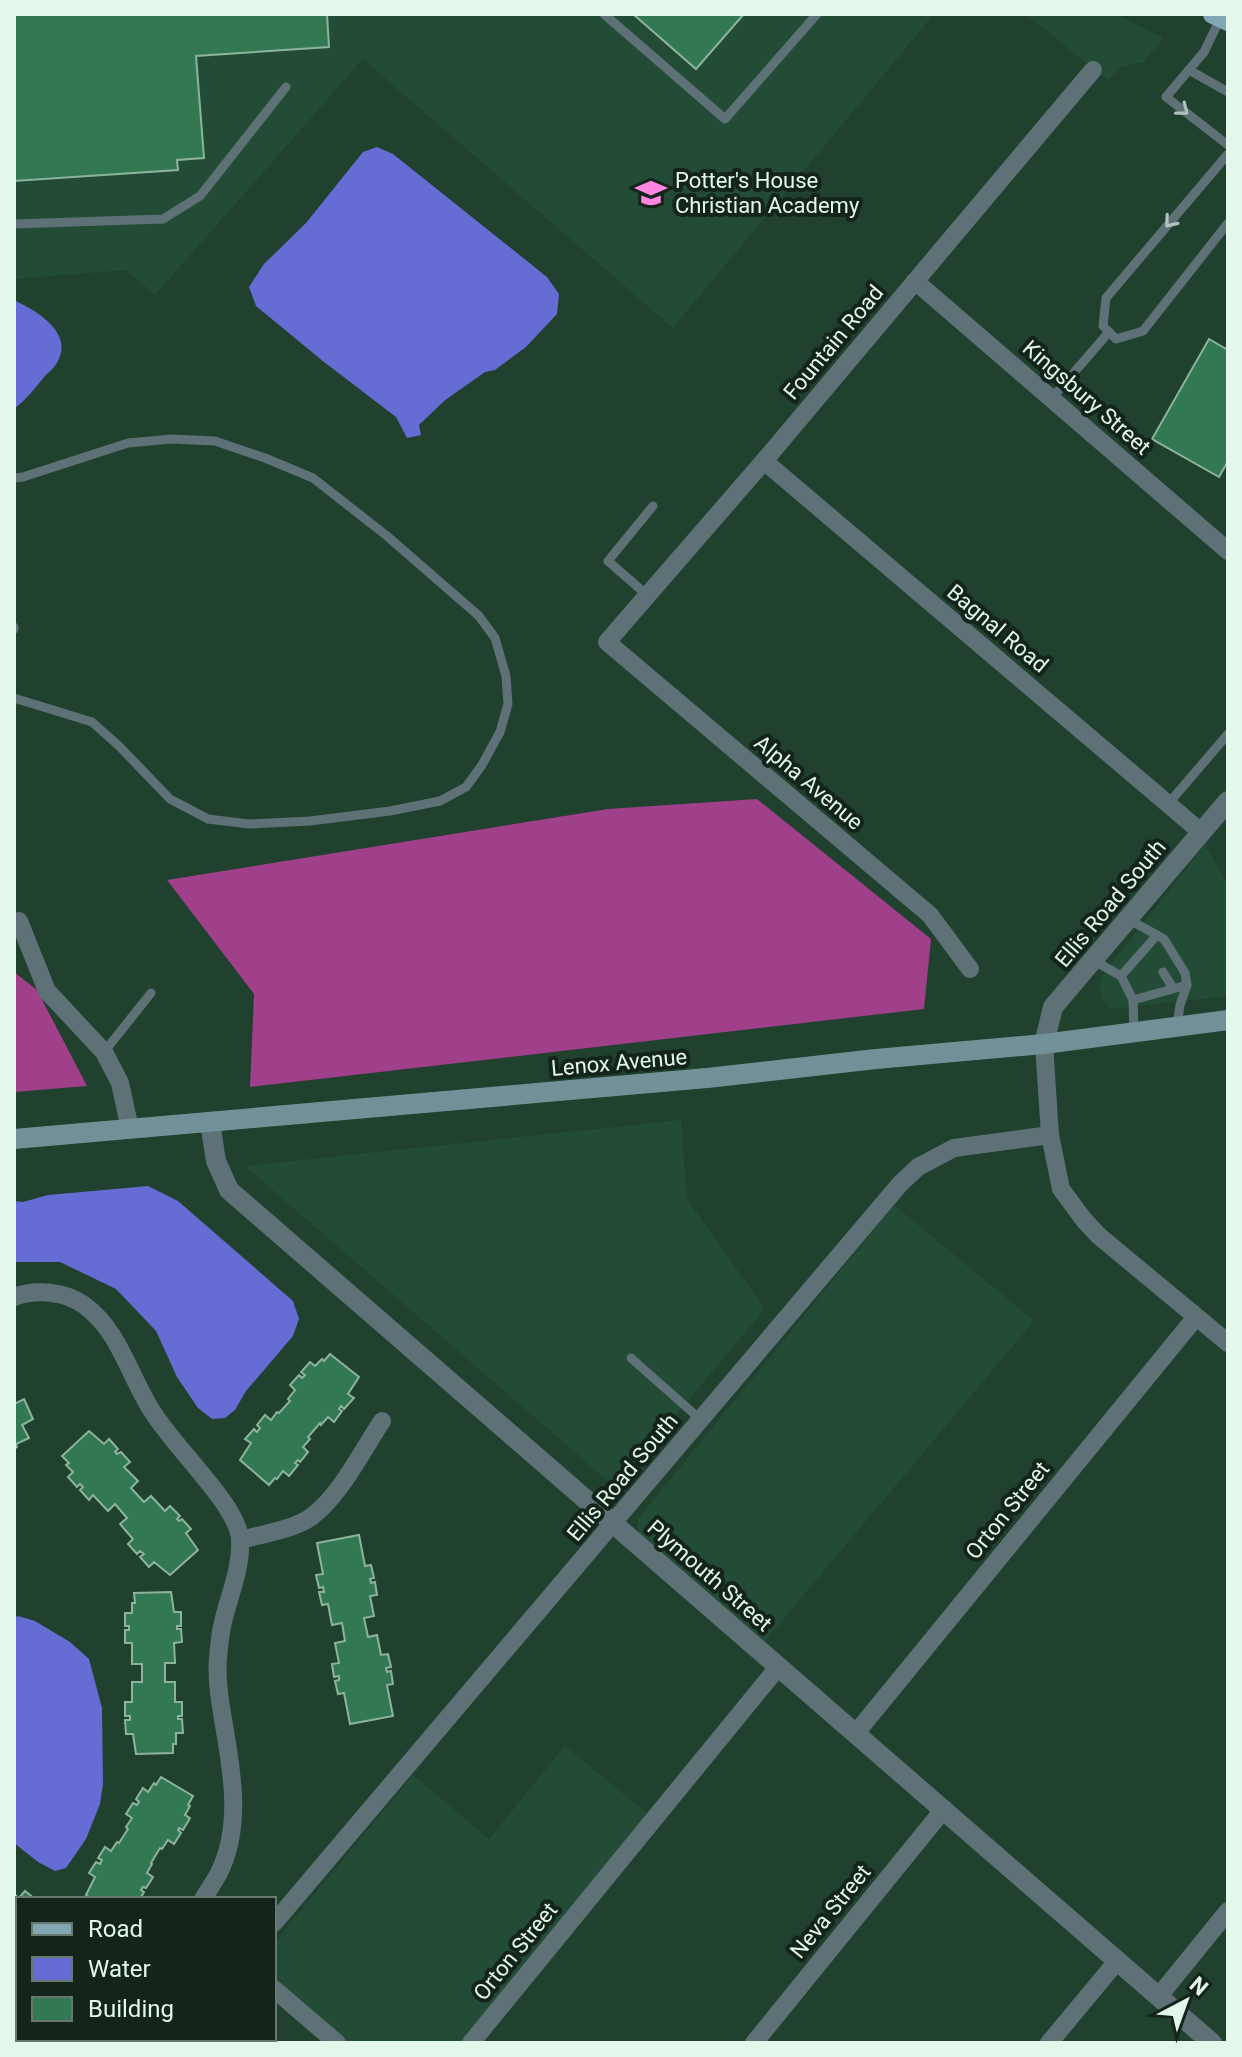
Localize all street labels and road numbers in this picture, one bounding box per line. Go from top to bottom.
street label: Fountain Road [778,280,888,405]
street label: Kingsbury Street [1018,335,1156,460]
street label: Bagnal Road [942,579,1053,678]
street label: Alpha Avenue [749,730,868,835]
street label: Ellis Road South [1050,835,1171,972]
street label: Lenox Avenue [550,1044,688,1081]
street label: Ellis Road South [562,1409,683,1546]
street label: Orton Street [960,1456,1054,1564]
street label: Plymouth Street [642,1515,777,1636]
street label: Neva Street [785,1859,876,1963]
street label: Orton Street [468,1897,562,2005]

